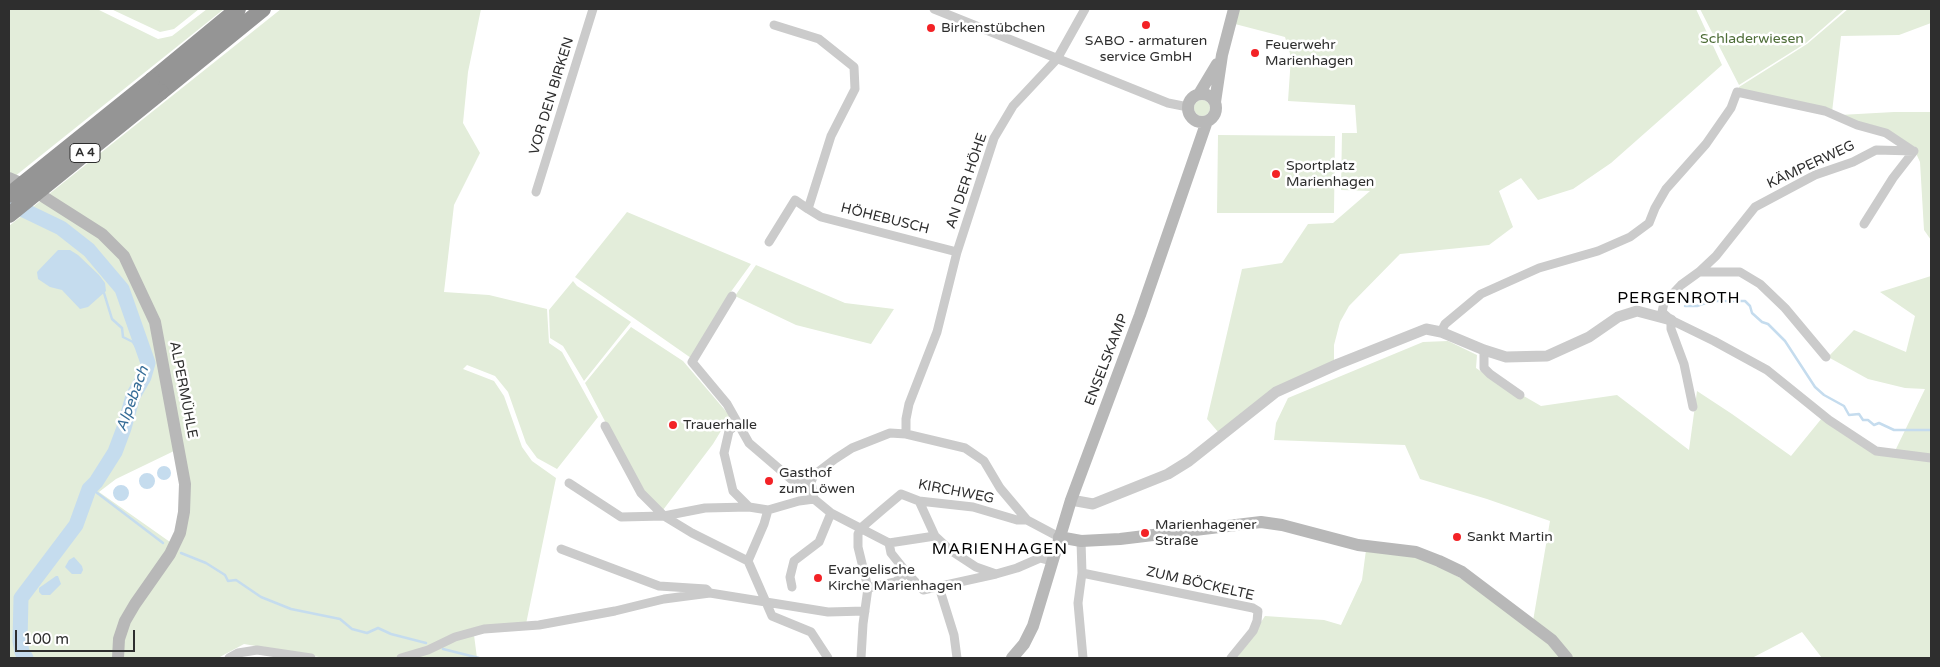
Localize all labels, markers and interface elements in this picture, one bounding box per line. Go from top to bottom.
marker: SABO - armaturen service GmbH [1140,19,1152,31]
place label: Birkenstübchen [941,20,1045,36]
marker: Birkenstübchen [925,22,937,34]
park label: Schladerwiesen [1700,31,1804,47]
place label: SABO - armaturen service GmbH [1085,33,1207,65]
street label: VOR DEN BIRKEN [526,35,578,157]
place label: Feuerwehr Marienhagen [1265,37,1353,70]
marker: Feuerwehr Marienhagen [1249,47,1261,59]
street label: AN DER HÖHE [943,131,991,231]
street label: KÄMPERWEG [1764,137,1858,193]
road number: A 4 [70,144,100,162]
place label: Sportplatz Marienhagen [1286,158,1374,190]
marker: Sportplatz Marienhagen [1270,168,1282,180]
street label: HÖHEBUSCH [839,200,931,238]
district label: PERGENROTH [1616,289,1742,309]
street label: ENSELSKAMP [1082,312,1132,408]
street label: ALPERMÜHLE [165,340,201,440]
water label: Alpebach [113,364,153,434]
place label: Trauerhalle [683,417,757,433]
marker: Trauerhalle [667,419,679,431]
place label: Gasthof zum Löwen [779,465,855,498]
marker: Gasthof zum Löwen [763,475,775,487]
street label: KIRCHWEG [916,476,996,508]
place label: Marienhagener Straße [1155,517,1257,550]
marker: Marienhagener Straße [1139,527,1151,539]
place label: Sankt Martin [1467,529,1553,545]
marker: Sankt Martin [1451,531,1463,543]
district label: MARIENHAGEN [930,540,1070,560]
place label: Evangelische Kirche Marienhagen [828,562,962,594]
street label: ZUM BÖCKELTE [1144,563,1256,605]
marker: Evangelische Kirche Marienhagen [812,572,824,584]
scale bar [18,620,138,652]
text: 100 m [23,630,69,648]

